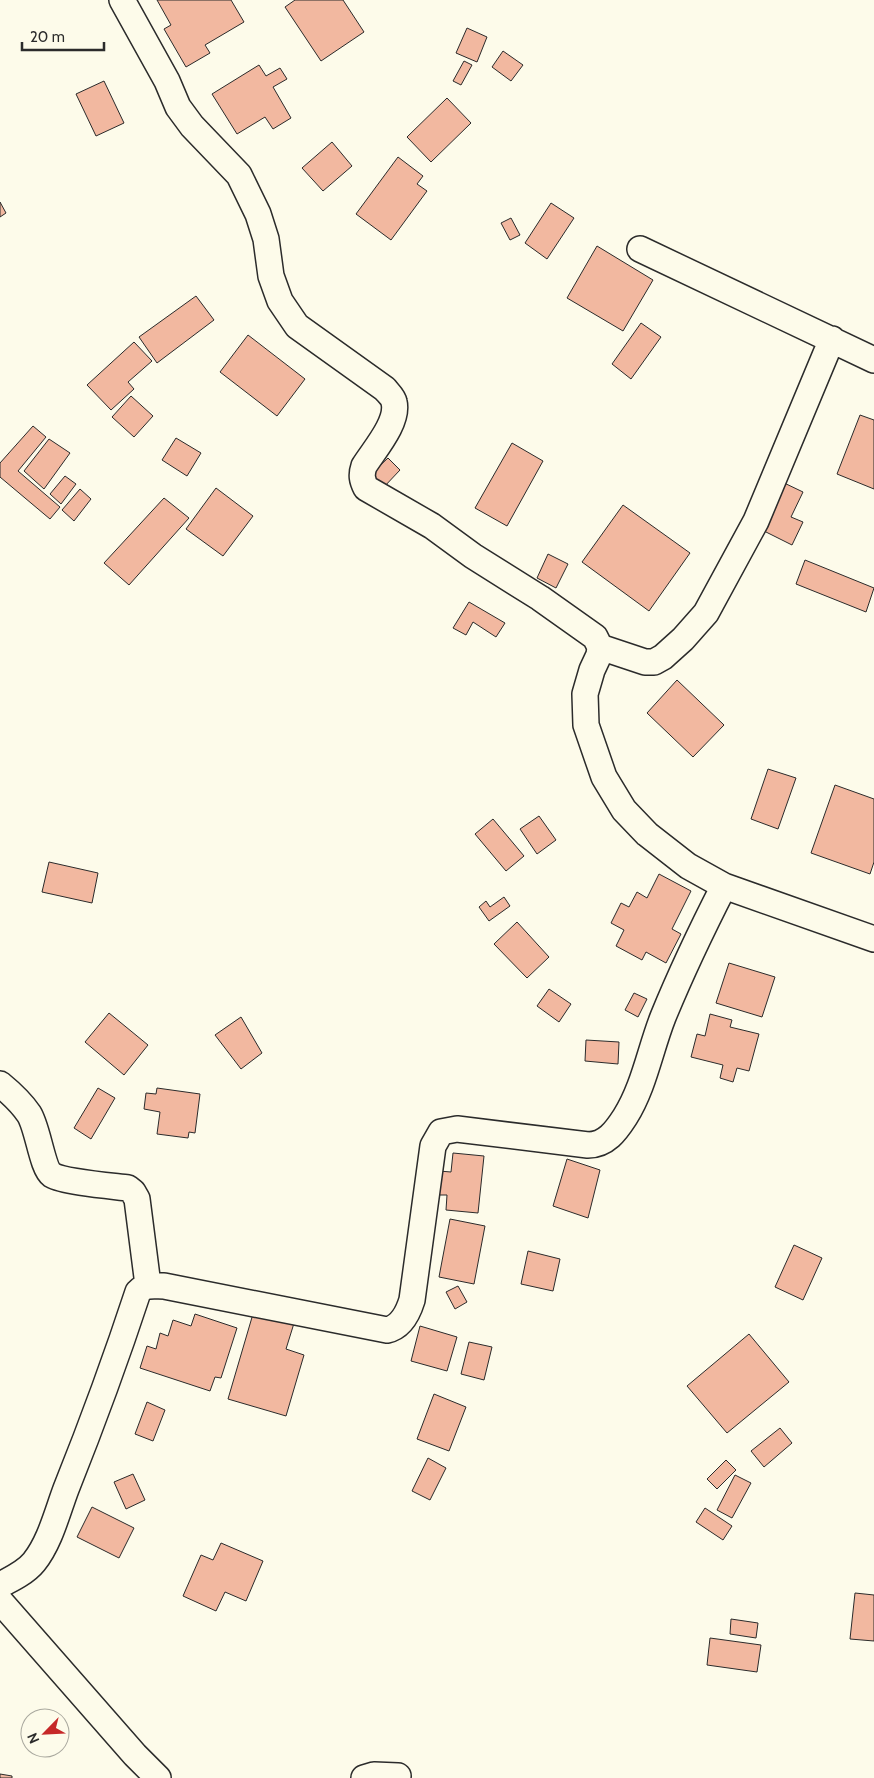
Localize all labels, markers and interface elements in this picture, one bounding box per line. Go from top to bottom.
scale bar [22,20,105,52]
text: 20 m [30,28,65,46]
north arrow [20,1708,70,1758]
text: N [23,1730,43,1746]

